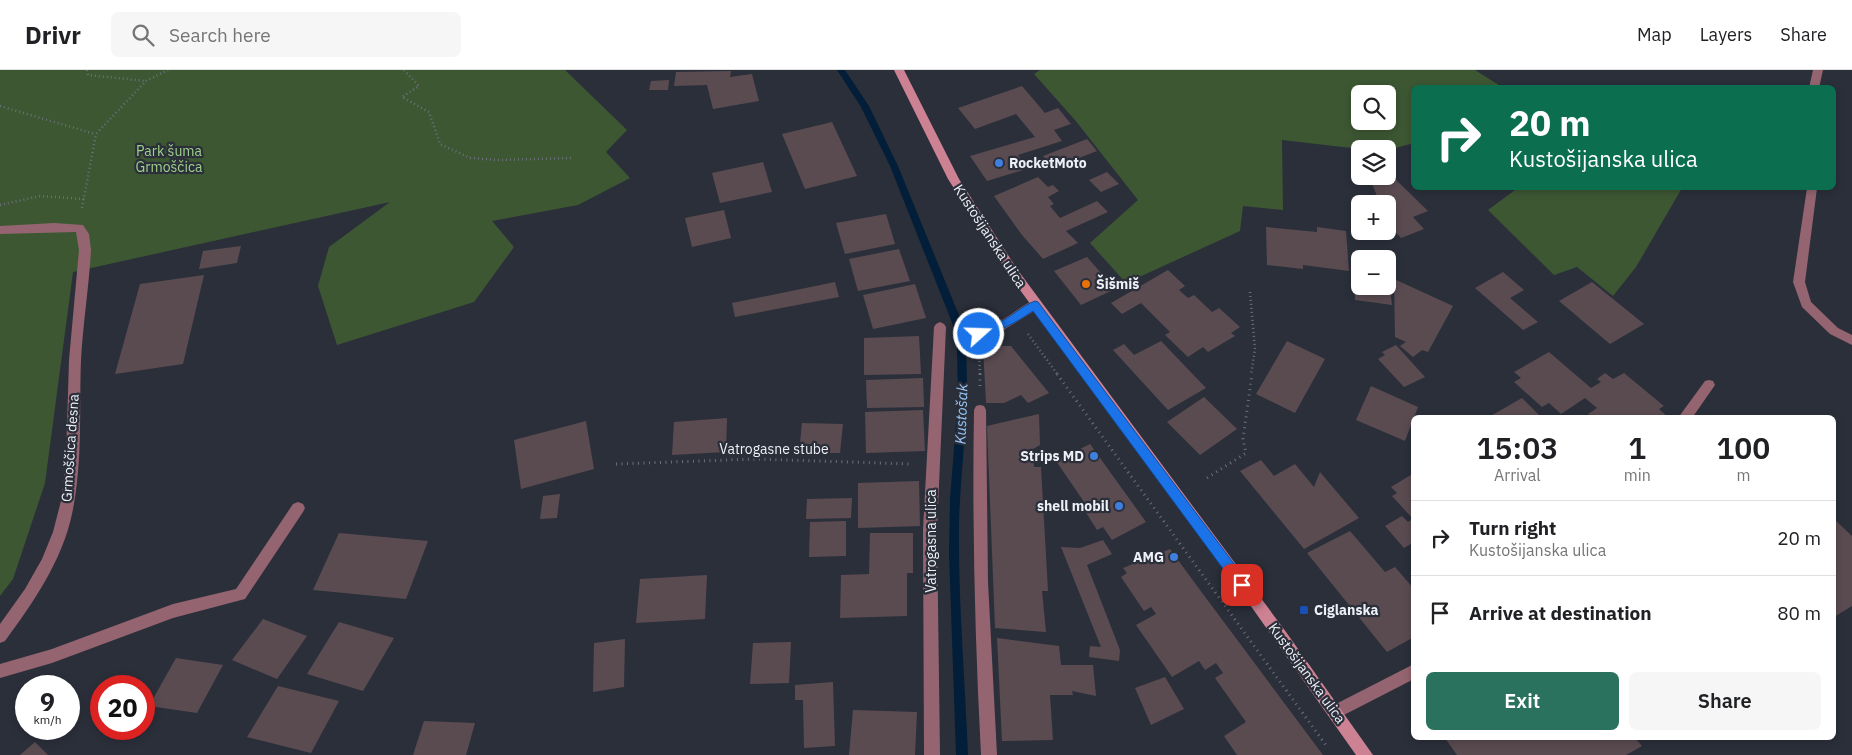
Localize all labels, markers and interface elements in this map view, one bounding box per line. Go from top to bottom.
search box [111,12,461,57]
text: Drivr [25,19,81,51]
icon: search [129,21,157,49]
text: Search here [169,23,271,47]
text: Map [1637,23,1672,46]
text: Layers [1700,23,1752,46]
text: Share [1780,23,1827,46]
map controls [1351,85,1396,295]
button: search [1351,85,1396,130]
text: 20 m [1509,100,1591,146]
icon: right [1426,105,1491,170]
button: layers [1351,140,1396,185]
park label: Park šuma Grmoščica [136,142,203,176]
text: Kustošijanska ulica [1509,144,1698,173]
place label: RocketMoto [1009,154,1087,172]
marker: RocketMoto [993,157,1005,169]
street label: Kustošijanska ulica [950,181,1031,292]
button: + [1351,195,1396,240]
button: − [1351,250,1396,295]
place label: Šišmiš [1096,274,1139,293]
marker: Šišmiš [1080,278,1092,290]
position arrow [952,307,1004,359]
water label: Kustošak [950,383,972,445]
street label: Grmoščica desna [57,393,83,503]
text: 15:03 [1477,428,1558,467]
text: 1 [1628,428,1646,467]
text: 100 [1716,428,1770,467]
street label: Vatrogasne stube [719,440,829,458]
place label: Strips MD [1020,447,1084,465]
marker: Strips MD [1088,450,1100,462]
text: Arrival [1494,465,1541,485]
text: min [1624,465,1651,485]
text: m [1736,465,1750,485]
street label: Vatrogasna ulica [922,489,940,593]
place label: shell mobil [1037,497,1109,515]
marker: shell mobil [1113,500,1125,512]
text: Turn right [1469,516,1556,540]
icon: right [1426,524,1454,552]
text: 20 m [1777,526,1821,550]
text: Kustošijanska ulica [1469,540,1606,560]
place label: AMG [1133,548,1164,566]
marker: AMG [1168,551,1180,563]
pin [1221,564,1263,606]
icon: arrive [1228,571,1256,599]
icon: arrive [1426,599,1454,627]
place label: Ciglanska [1314,601,1379,619]
text: Arrive at destination [1469,601,1652,625]
text: 80 m [1777,601,1821,625]
marker: Ciglanska [1298,604,1310,616]
street label: Kustošijanska ulica [1264,619,1350,727]
button: Exit [1426,672,1619,730]
button: Share [1629,672,1821,730]
speed limit sign: 20 [90,675,155,740]
text: 9 [40,685,55,718]
text: km/h [33,712,62,727]

